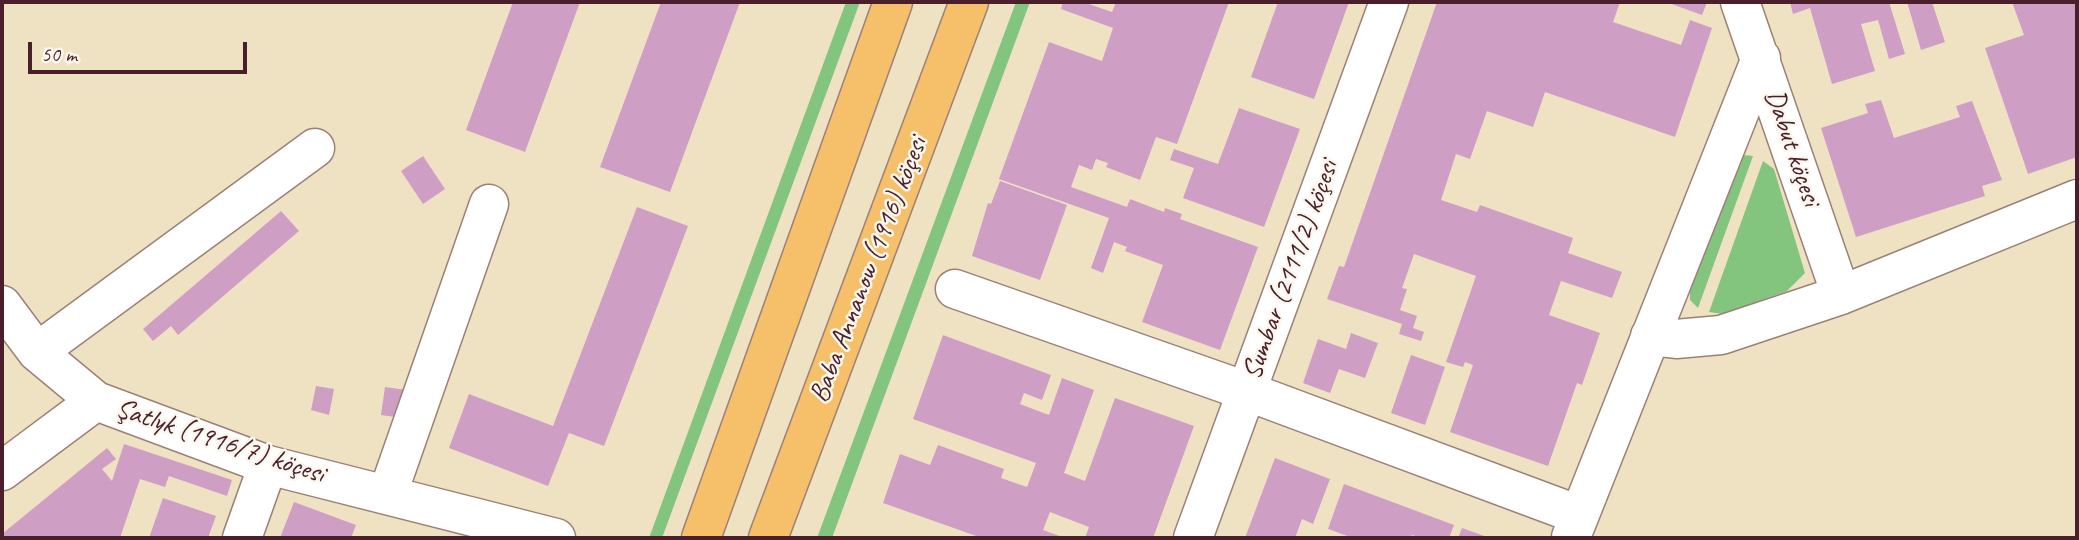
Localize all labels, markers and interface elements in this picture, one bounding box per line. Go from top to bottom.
scale bar [32,28,250,72]
text: 50 m [41,41,77,67]
street label: Dabut köçesi [1756,85,1828,211]
street label: Baba Annanow (1916) köçesi [803,133,935,407]
street label: Sumbar (2111/2) köçesi [1236,156,1346,384]
street label: Şatlyk (1916/7) köçesi [111,392,329,492]

